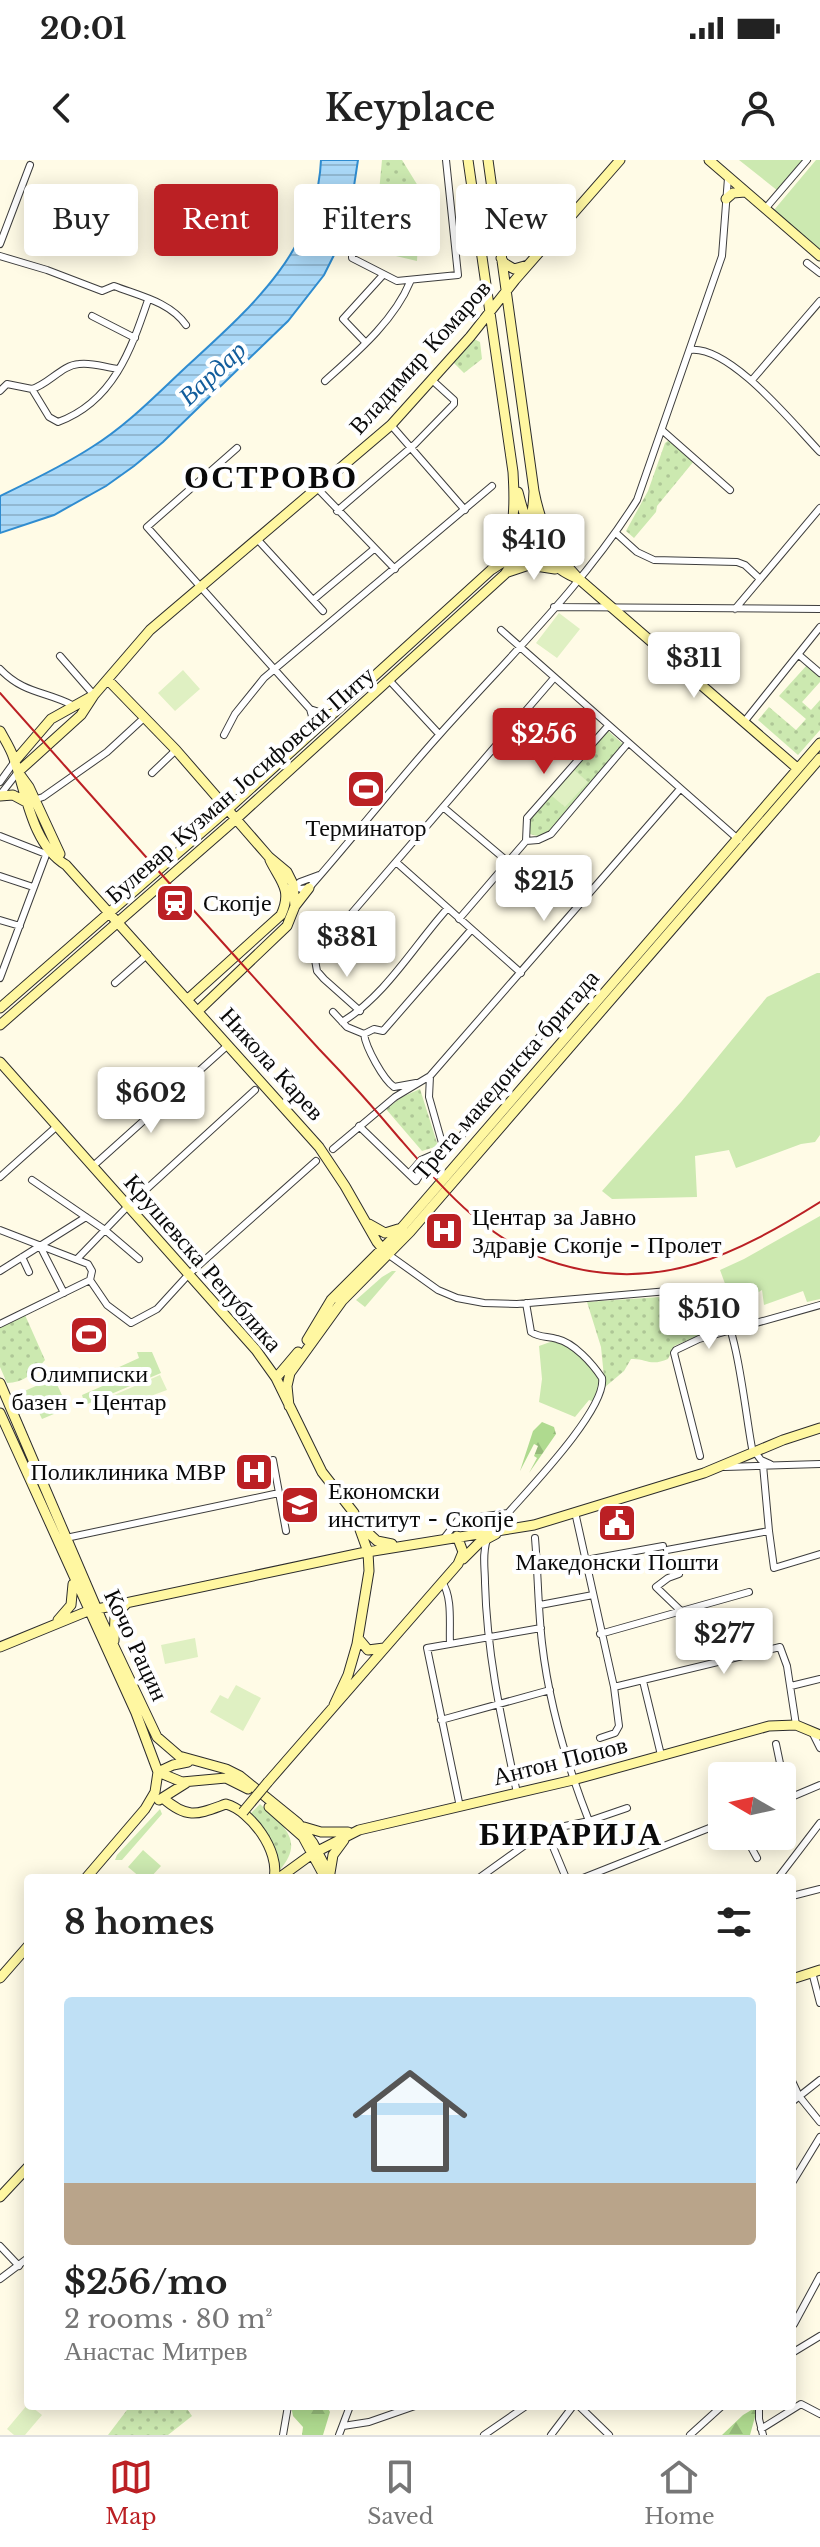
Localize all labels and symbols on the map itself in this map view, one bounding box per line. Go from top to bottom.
street label: Владимир Комаров [343,273,497,440]
water label: Вардар [172,334,252,412]
district label: ОСТРОВО [184,457,358,497]
pin: $410 [487,514,581,582]
pin: $311 [647,632,741,700]
street label: Булевар Кузман Јосифовски Питу [99,660,380,909]
pin: $256 [497,708,591,776]
sports icon: Терминатор [345,768,387,810]
place label: Терминатор [305,813,427,842]
pin: $215 [497,855,591,923]
station icon: Скопје [154,882,196,924]
place label: Скопје [203,888,272,917]
pin: $381 [300,911,394,979]
street label: Трета македонска бригада [407,963,605,1186]
street label: Никола Карев [214,1001,331,1126]
pin: $602 [104,1067,198,1135]
street label: Крушевска Република [118,1168,289,1358]
place label: Центар за Јавно Здравје Скопје - Пролет [472,1202,722,1259]
hospital icon: Центар за Јавно Здравје Скопје - Пролет [423,1210,465,1252]
pin: $510 [662,1283,756,1351]
sports icon: Олимписки базен - Центар [68,1314,110,1356]
place label: Олимписки базен - Центар [12,1359,167,1416]
hospital icon: Поликлиника МВР [233,1451,275,1493]
place label: Поликлиника МВР [30,1457,226,1486]
place label: Економски институт - Скопје [328,1476,514,1533]
school or university icon: Економски институт - Скопје [279,1484,321,1526]
public building icon: Македонски Пошти [596,1502,638,1544]
place label: Македонски Пошти [515,1547,719,1576]
street label: Кочо Рацин [98,1584,175,1705]
pin: $277 [677,1608,771,1676]
street label: Антон Попов [490,1730,630,1791]
north arrow [708,1762,796,1850]
district label: БИРАРИЈА [479,1814,663,1854]

